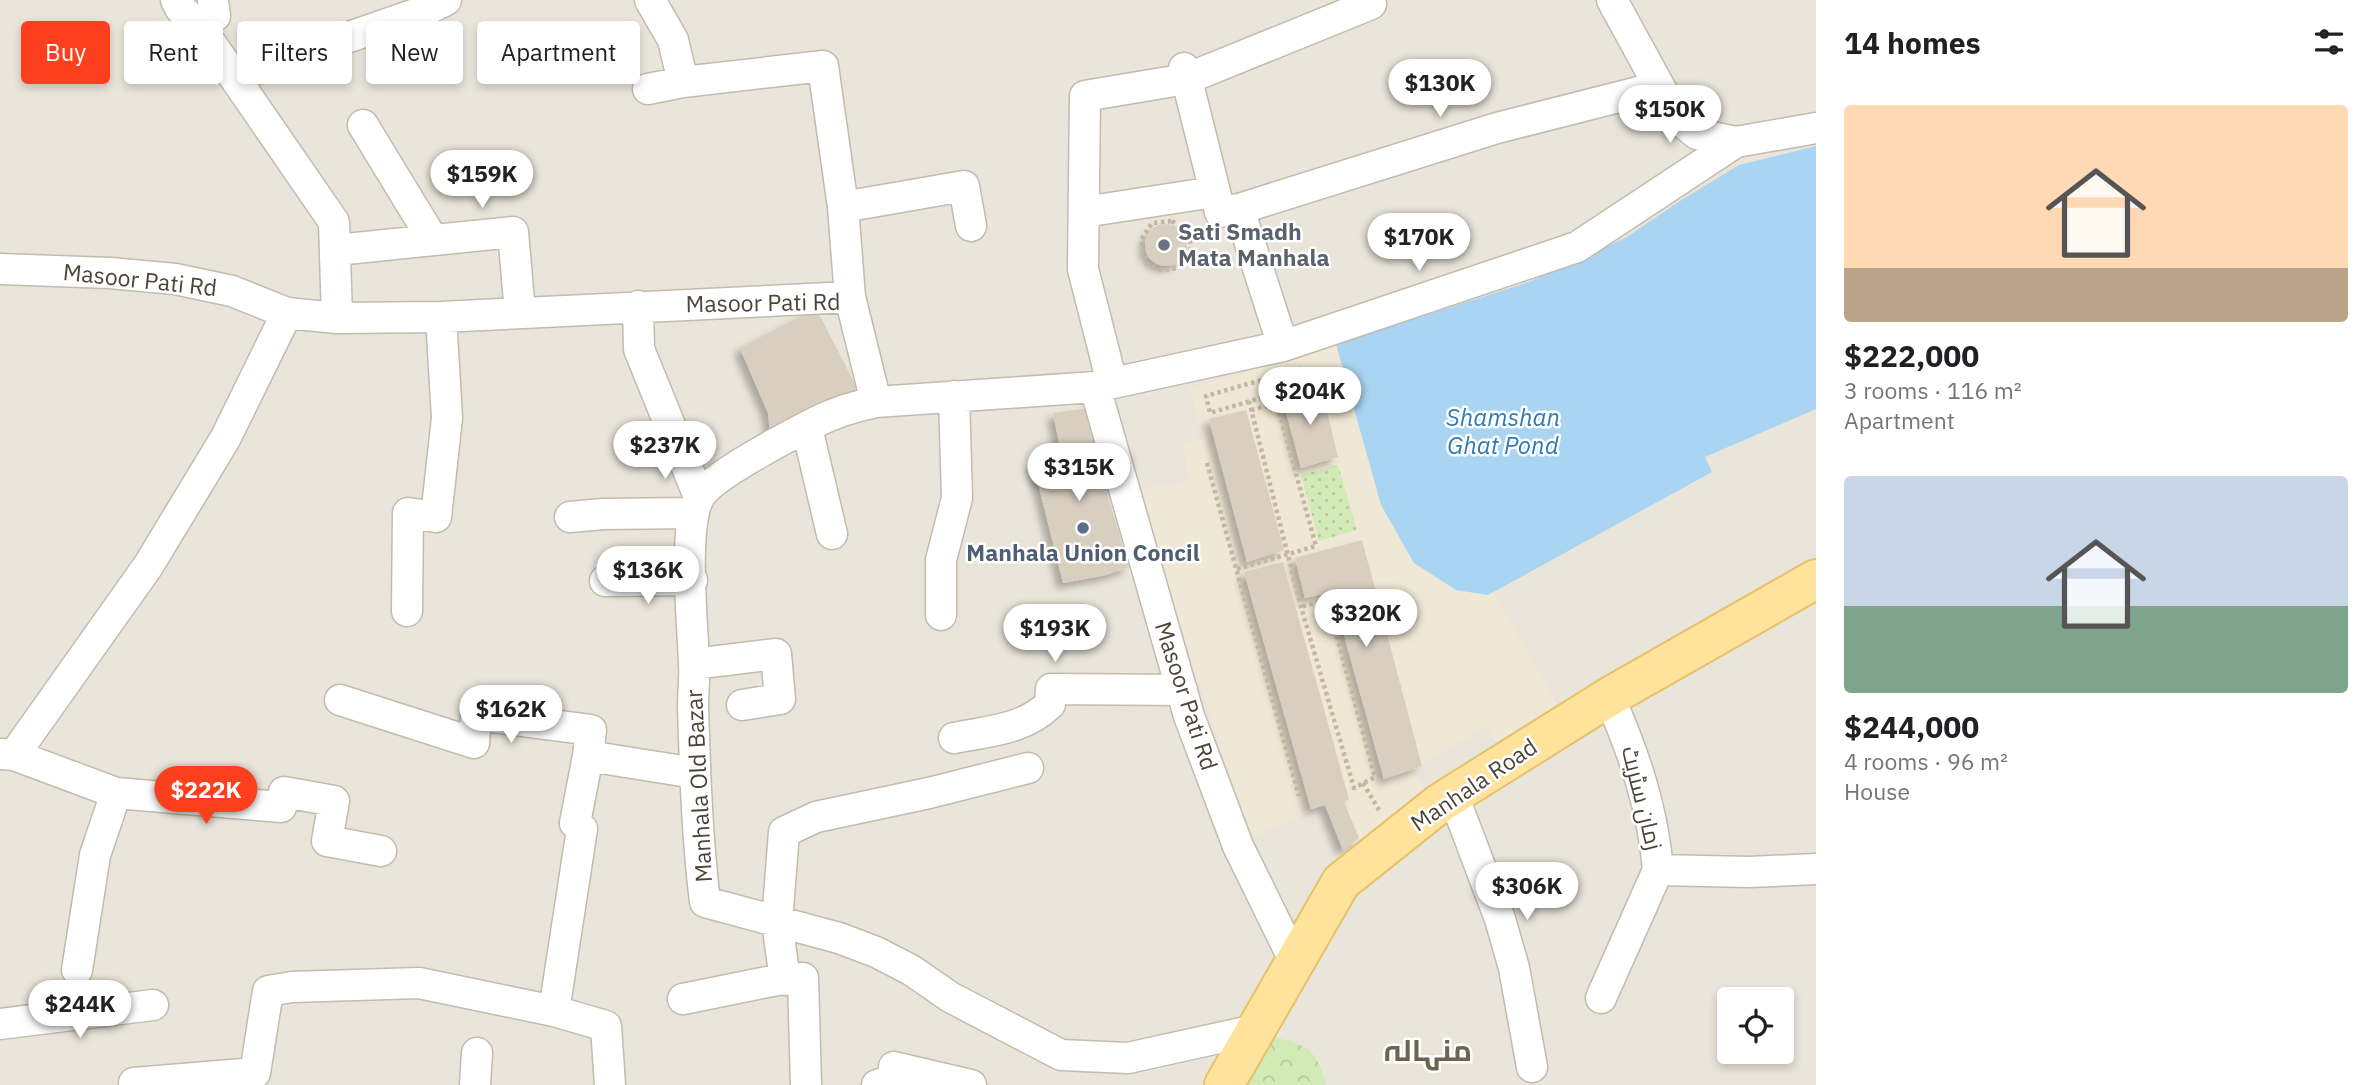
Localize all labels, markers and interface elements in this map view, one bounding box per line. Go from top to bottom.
chip: Buy [21,21,110,84]
chip: Rent [124,21,223,84]
chip: Filters [237,21,352,84]
chip: New [366,21,463,84]
chip: Apartment [477,21,640,84]
text: 14 homes [1844,23,1981,62]
icon: filters [2310,23,2348,61]
pin: $130K [1391,60,1489,119]
text: $130K [1404,67,1476,97]
pin: $150K [1621,86,1719,145]
text: $150K [1634,93,1706,123]
pin: $159K [433,150,531,210]
icon: home [2033,150,2159,276]
text: $159K [446,158,518,188]
pin: $170K [1370,214,1468,273]
place label: Sati Smadh Mata Manhala [1178,216,1330,272]
text: $170K [1383,221,1455,251]
marker: Sati Smadh Mata Manhala [1156,237,1172,253]
street label: Masoor Pati Rd [62,256,219,302]
street label: Masoor Pati Rd [685,286,841,318]
text: $222,000 [1844,336,1979,375]
pin: $204K [1261,368,1359,427]
text: $204K [1274,375,1346,405]
text: 3 rooms · 116 m² [1844,375,2022,405]
water label: Shamshan Ghat Pond [1446,401,1560,461]
text: Apartment [1844,405,1955,435]
pin: $237K [616,421,714,481]
text: $237K [629,429,701,459]
pin: $315K [1030,444,1128,503]
text: $315K [1043,451,1115,481]
marker: Manhala Union Concil [1075,520,1091,536]
icon: home [2033,521,2159,647]
place label: Manhala Union Concil [966,537,1200,567]
pin: $136K [599,546,697,606]
text: $136K [612,554,684,584]
pin: $320K [1317,590,1415,649]
text: $320K [1330,597,1402,627]
pin: $193K [1006,604,1104,664]
text: $193K [1019,612,1091,642]
street label: Masoor Pati Rd [1149,617,1225,774]
pin: $162K [462,686,560,745]
street label: Manhala Old Bazar [678,688,718,883]
text: $162K [475,693,547,723]
text: $244,000 [1844,707,1979,746]
street label: Manhala Road [1404,731,1542,837]
street label: زمان سٹریٹ [1616,743,1670,853]
text: 4 rooms · 96 m² [1844,746,2008,776]
pin: $222K [157,766,255,826]
text: $222K [170,774,242,804]
text: House [1844,776,1910,806]
pin: $306K [1478,862,1576,922]
text: $306K [1491,870,1563,900]
pin: $244K [31,981,129,1040]
map controls [1717,987,1794,1064]
button: locate [1717,987,1794,1064]
text: $244K [44,988,116,1018]
district label: منہالہ [1384,1030,1472,1071]

